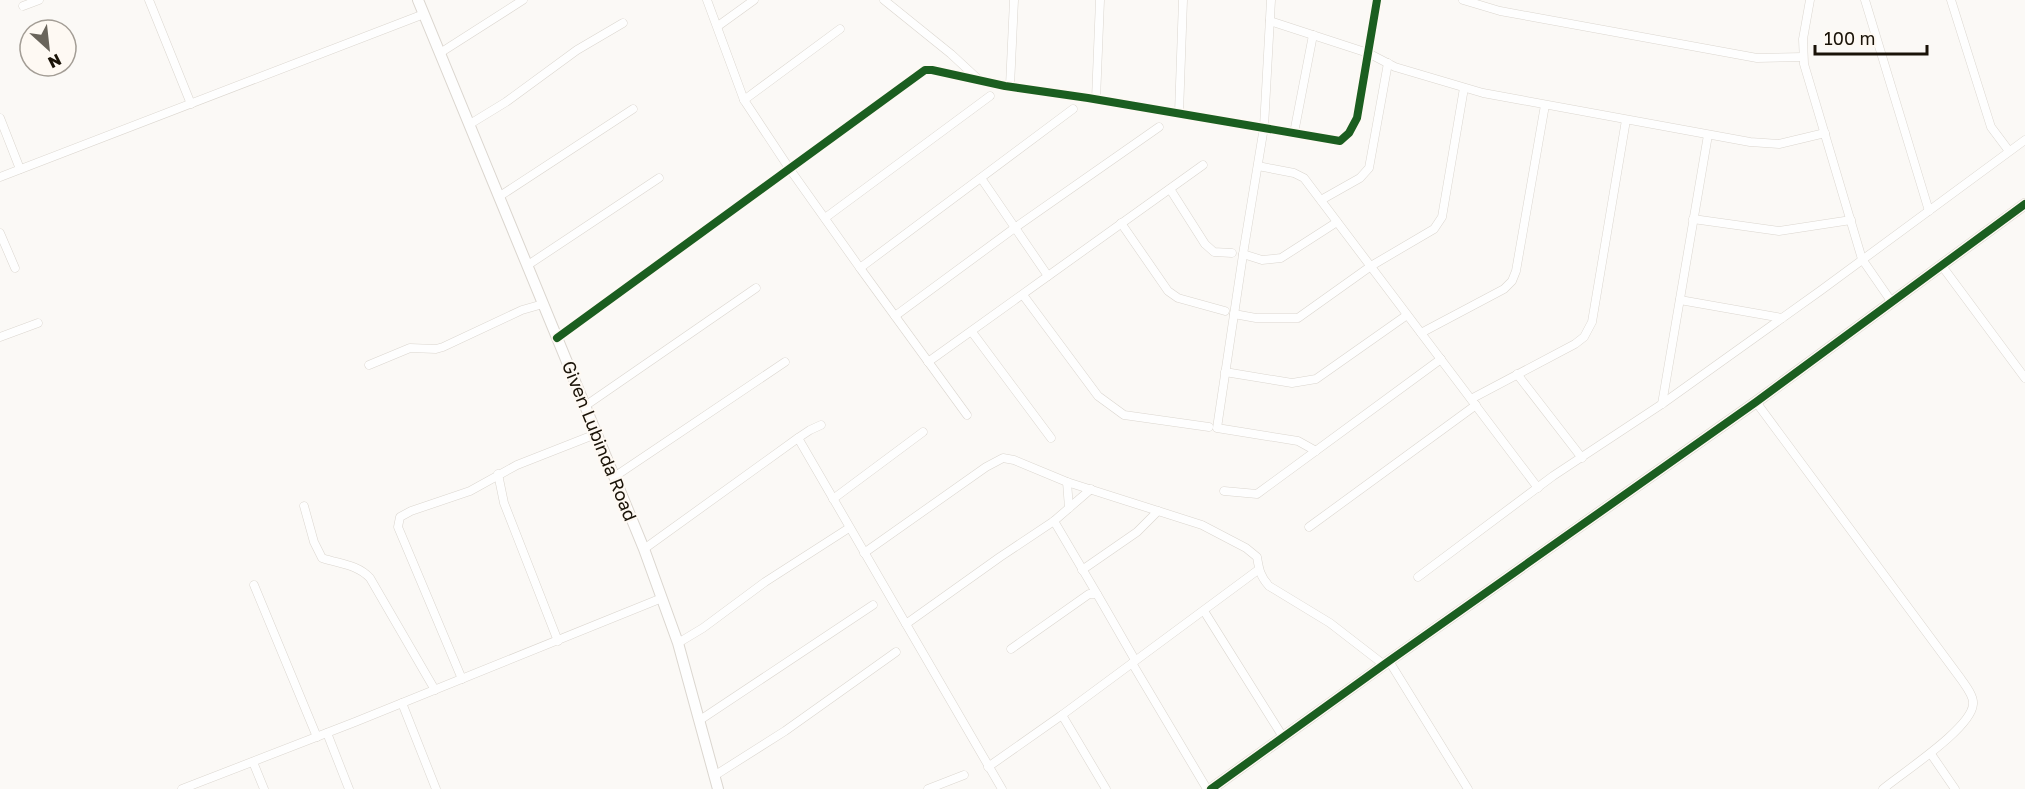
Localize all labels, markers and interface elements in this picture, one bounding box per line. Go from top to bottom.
north arrow [18,18,78,78]
scale bar [1815,18,1928,56]
text: 100 m [1824,27,1875,49]
text: N [45,50,65,73]
street label: Given Lubinda Road [558,357,642,524]

